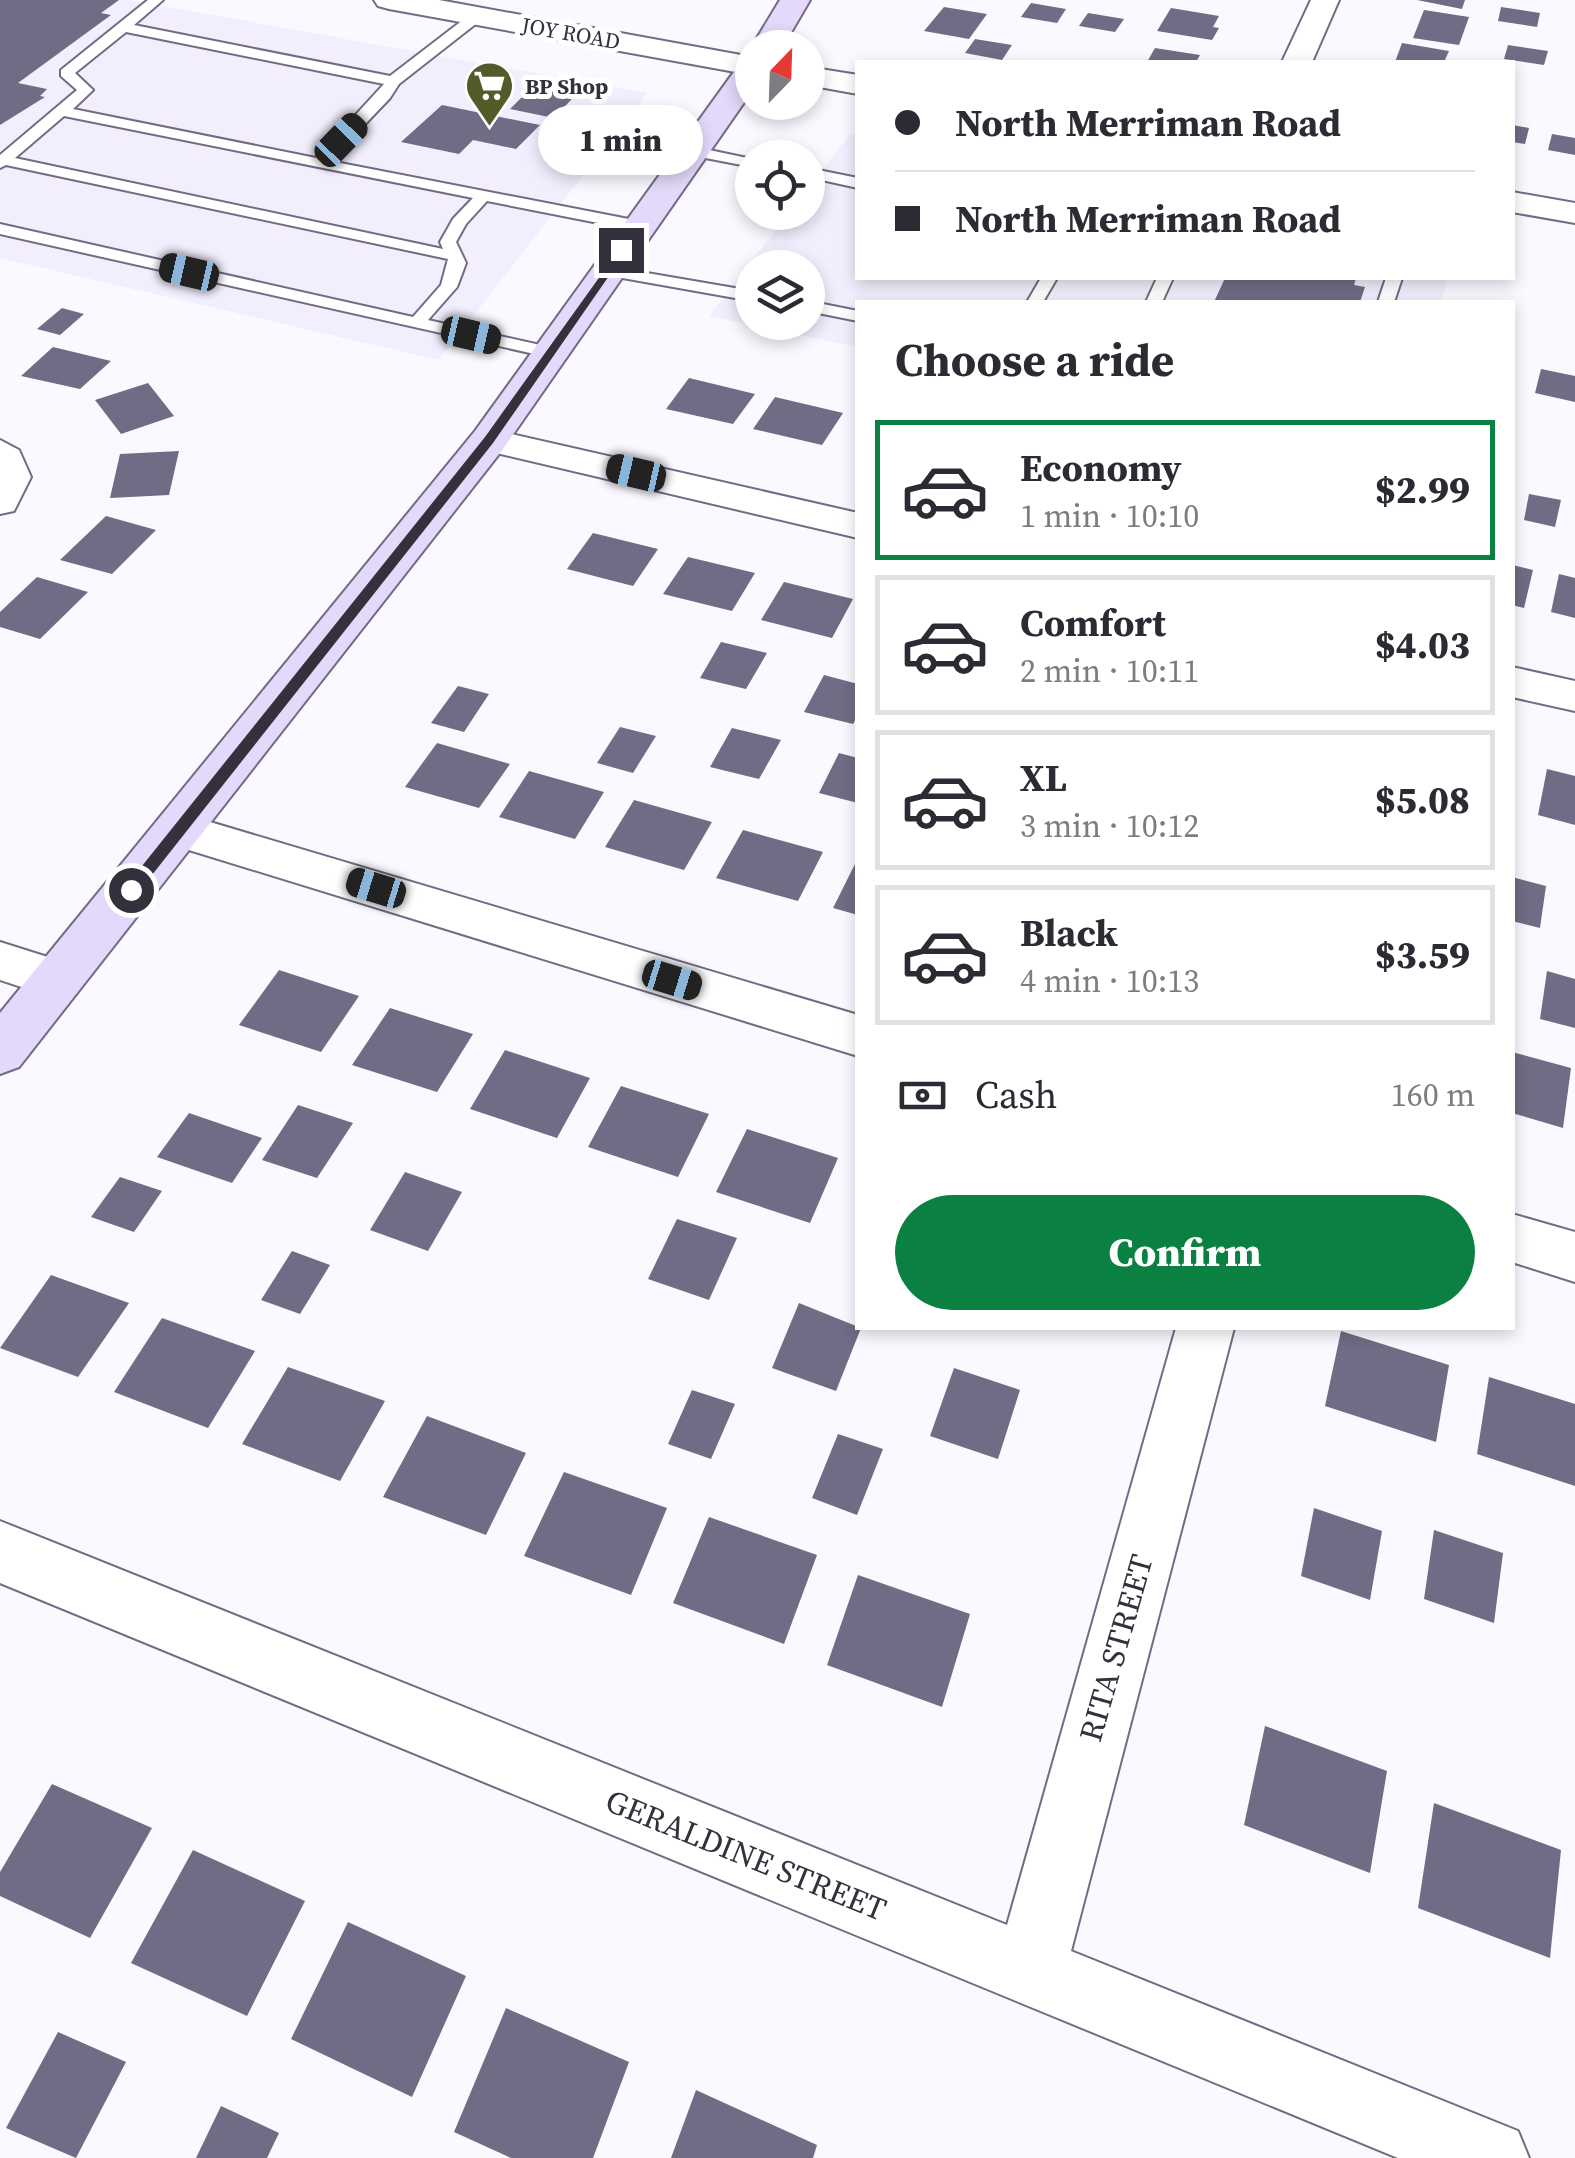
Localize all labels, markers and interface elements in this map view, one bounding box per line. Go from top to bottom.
street label: JOY ROAD [518,9,623,56]
north arrow [735,30,825,120]
map controls [735,30,825,340]
supermarket icon: BP Shop [464,60,516,128]
place label: BP Shop [525,71,608,101]
text: North Merriman Road [955,97,1341,149]
callout: 1 min [538,105,704,175]
car [309,108,373,172]
text: 1 min [579,118,662,162]
button: locate [735,140,825,230]
text: North Merriman Road [955,193,1341,245]
route end [599,228,644,273]
button: layers [735,250,825,340]
car [156,251,222,293]
car [438,314,504,356]
text: Choose a ride [895,329,1174,391]
text: Economy [1020,442,1182,494]
icon: car [900,445,990,535]
car [603,452,669,494]
text: $2.99 [1375,464,1470,516]
text: 1 min · 10:10 [1020,494,1199,538]
text: Comfort [1020,597,1166,649]
icon: car [900,600,990,690]
text: $4.03 [1375,619,1470,671]
text: 2 min · 10:11 [1020,649,1199,693]
text: XL [1020,752,1067,804]
icon: car [900,755,990,845]
text: $5.08 [1375,774,1470,826]
text: 3 min · 10:12 [1020,804,1199,848]
car [343,865,409,911]
route start [109,868,154,913]
text: Black [1020,907,1118,959]
icon: car [900,910,990,1000]
text: $3.59 [1375,929,1470,981]
car [639,957,705,1003]
text: 4 min · 10:13 [1020,959,1199,1003]
icon: cash [895,1068,950,1123]
text: Cash [975,1069,1057,1121]
text: 160 m [1391,1073,1475,1117]
button: Confirm [895,1195,1475,1310]
street label: RITA STREET [1068,1549,1164,1747]
street label: GERALDINE STREET [599,1779,893,1931]

